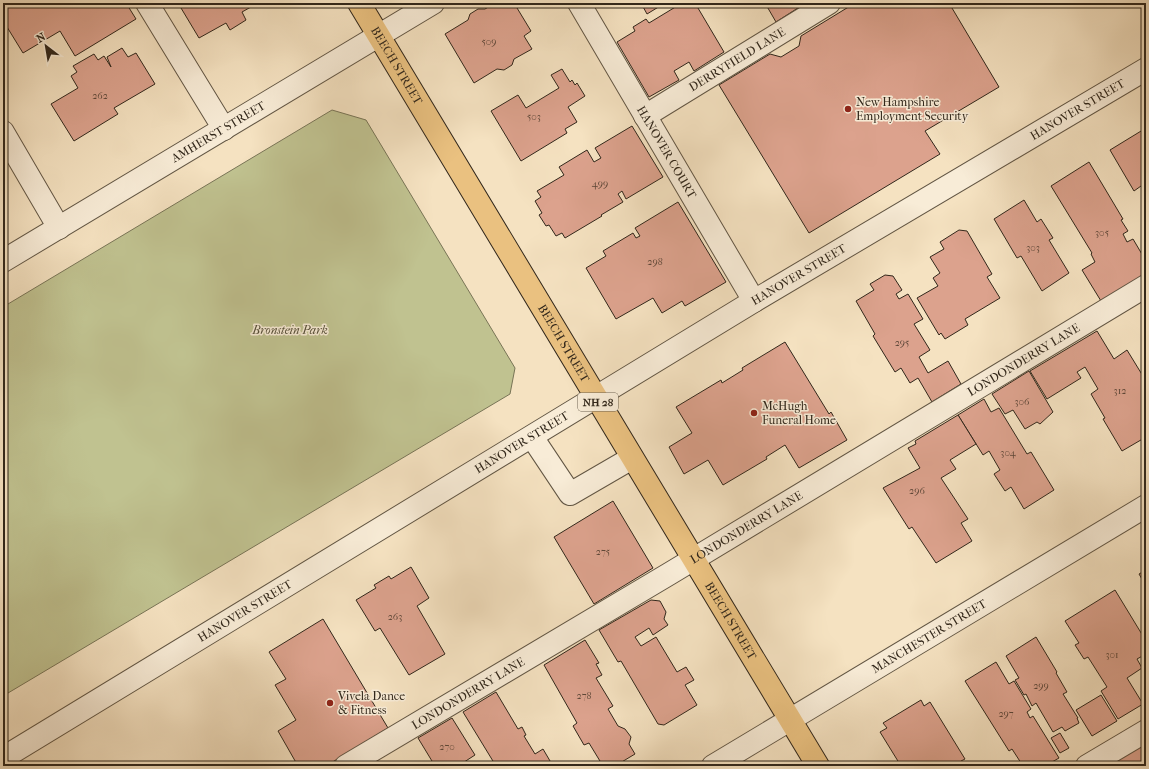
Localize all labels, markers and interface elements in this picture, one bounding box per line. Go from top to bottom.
street label: BEECH STREET [368,24,426,108]
street label: DERRYFIELD LANE [686,25,788,94]
north arrow [26,26,66,66]
text: N [34,30,49,46]
house number: 509 [481,36,497,48]
street label: HANOVER STREET [1028,76,1128,143]
house number: 262 [92,90,108,102]
place label: New Hampshire Employment Security [856,95,969,123]
street label: AMHERST STREET [168,98,268,166]
street label: HANOVER COURT [634,103,700,202]
marker: New Hampshire Employment Security [843,104,853,114]
house number: 503 [527,111,541,123]
house number: 499 [592,178,608,190]
house number: 305 [1095,227,1109,239]
street label: HANOVER STREET [749,241,849,308]
house number: 303 [1026,242,1040,254]
house number: 298 [647,256,663,268]
street label: BEECH STREET [535,302,593,385]
street label: LONDONDERRY LANE [965,321,1082,399]
park label: Bronstein Park [251,323,328,337]
house number: 295 [895,337,909,349]
house number: 312 [1114,385,1126,397]
road number: NH 28 [578,393,618,411]
house number: 306 [1014,396,1030,408]
place label: McHugh Funeral Home [762,399,836,427]
street label: HANOVER STREET [472,408,572,476]
marker: McHugh Funeral Home [749,408,759,418]
house number: 304 [1000,447,1017,459]
house number: 296 [909,485,925,497]
street label: LONDONDERRY LANE [687,488,805,567]
house number: 275 [596,546,610,558]
street label: HANOVER STREET [195,576,295,645]
street label: BEECH STREET [702,579,760,663]
street label: MANCHESTER STREET [869,596,990,676]
house number: 263 [388,611,402,623]
house number: 301 [1105,649,1119,661]
street label: LONDONDERRY LANE [409,655,527,732]
house number: 299 [1033,680,1049,692]
place label: Vivela Dance & Fitness [337,689,405,717]
house number: 278 [577,690,592,702]
marker: Vivela Dance & Fitness [325,698,335,708]
house number: 297 [998,708,1014,720]
house number: 270 [439,741,455,753]

